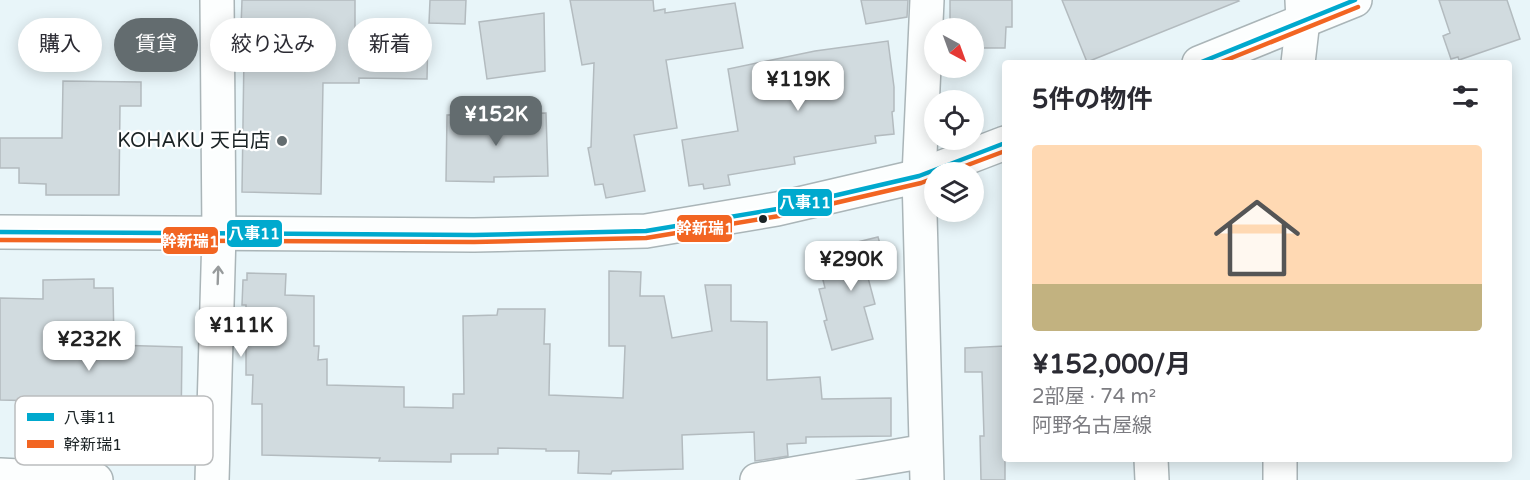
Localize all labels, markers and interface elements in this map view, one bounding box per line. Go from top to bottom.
chip: 購入 [18,18,102,72]
chip: 賃貸 [114,18,198,72]
chip: 絞り込み [210,18,336,72]
chip: 新着 [348,18,432,72]
north arrow [924,18,984,78]
map controls [924,18,984,222]
pin: ¥119K [756,61,840,112]
text: ¥119K [766,68,830,92]
icon: filters [1449,80,1482,113]
text: 5件の物件 [1032,84,1152,115]
button: locate [924,90,984,150]
pin: ¥152K [454,96,538,147]
text: ¥152K [464,103,528,127]
place label: KOHAKU 天白店 [117,129,270,153]
marker: KOHAKU 天白店 [275,134,289,148]
button: layers [924,162,984,222]
icon: home [1203,184,1311,292]
line badge: 八事11 [777,188,833,217]
text: 八事11 [779,193,831,213]
unlabelled marker [757,213,769,225]
line badge: 幹新瑞1 [676,214,733,243]
line badge: 八事11 [226,219,283,248]
text: 幹新瑞1 [676,219,734,239]
text: 八事11 [228,224,280,244]
line badge: 幹新瑞1 [162,226,219,255]
text: 幹新瑞1 [161,232,219,252]
pin: ¥290K [809,241,893,292]
text: ¥290K [819,248,883,272]
one-way arrow [212,265,223,285]
pin: ¥111K [199,307,283,358]
text: ¥111K [209,314,273,338]
pin: ¥232K [47,321,131,372]
text: ¥232K [57,328,121,352]
text: ¥152,000/月 [1032,349,1191,380]
text: 2部屋 · 74 m² [1032,385,1156,409]
legend [15,396,213,465]
text: 八事11 [64,408,116,428]
text: 阿野名古屋線 [1032,414,1152,438]
text: 幹新瑞1 [64,435,122,455]

